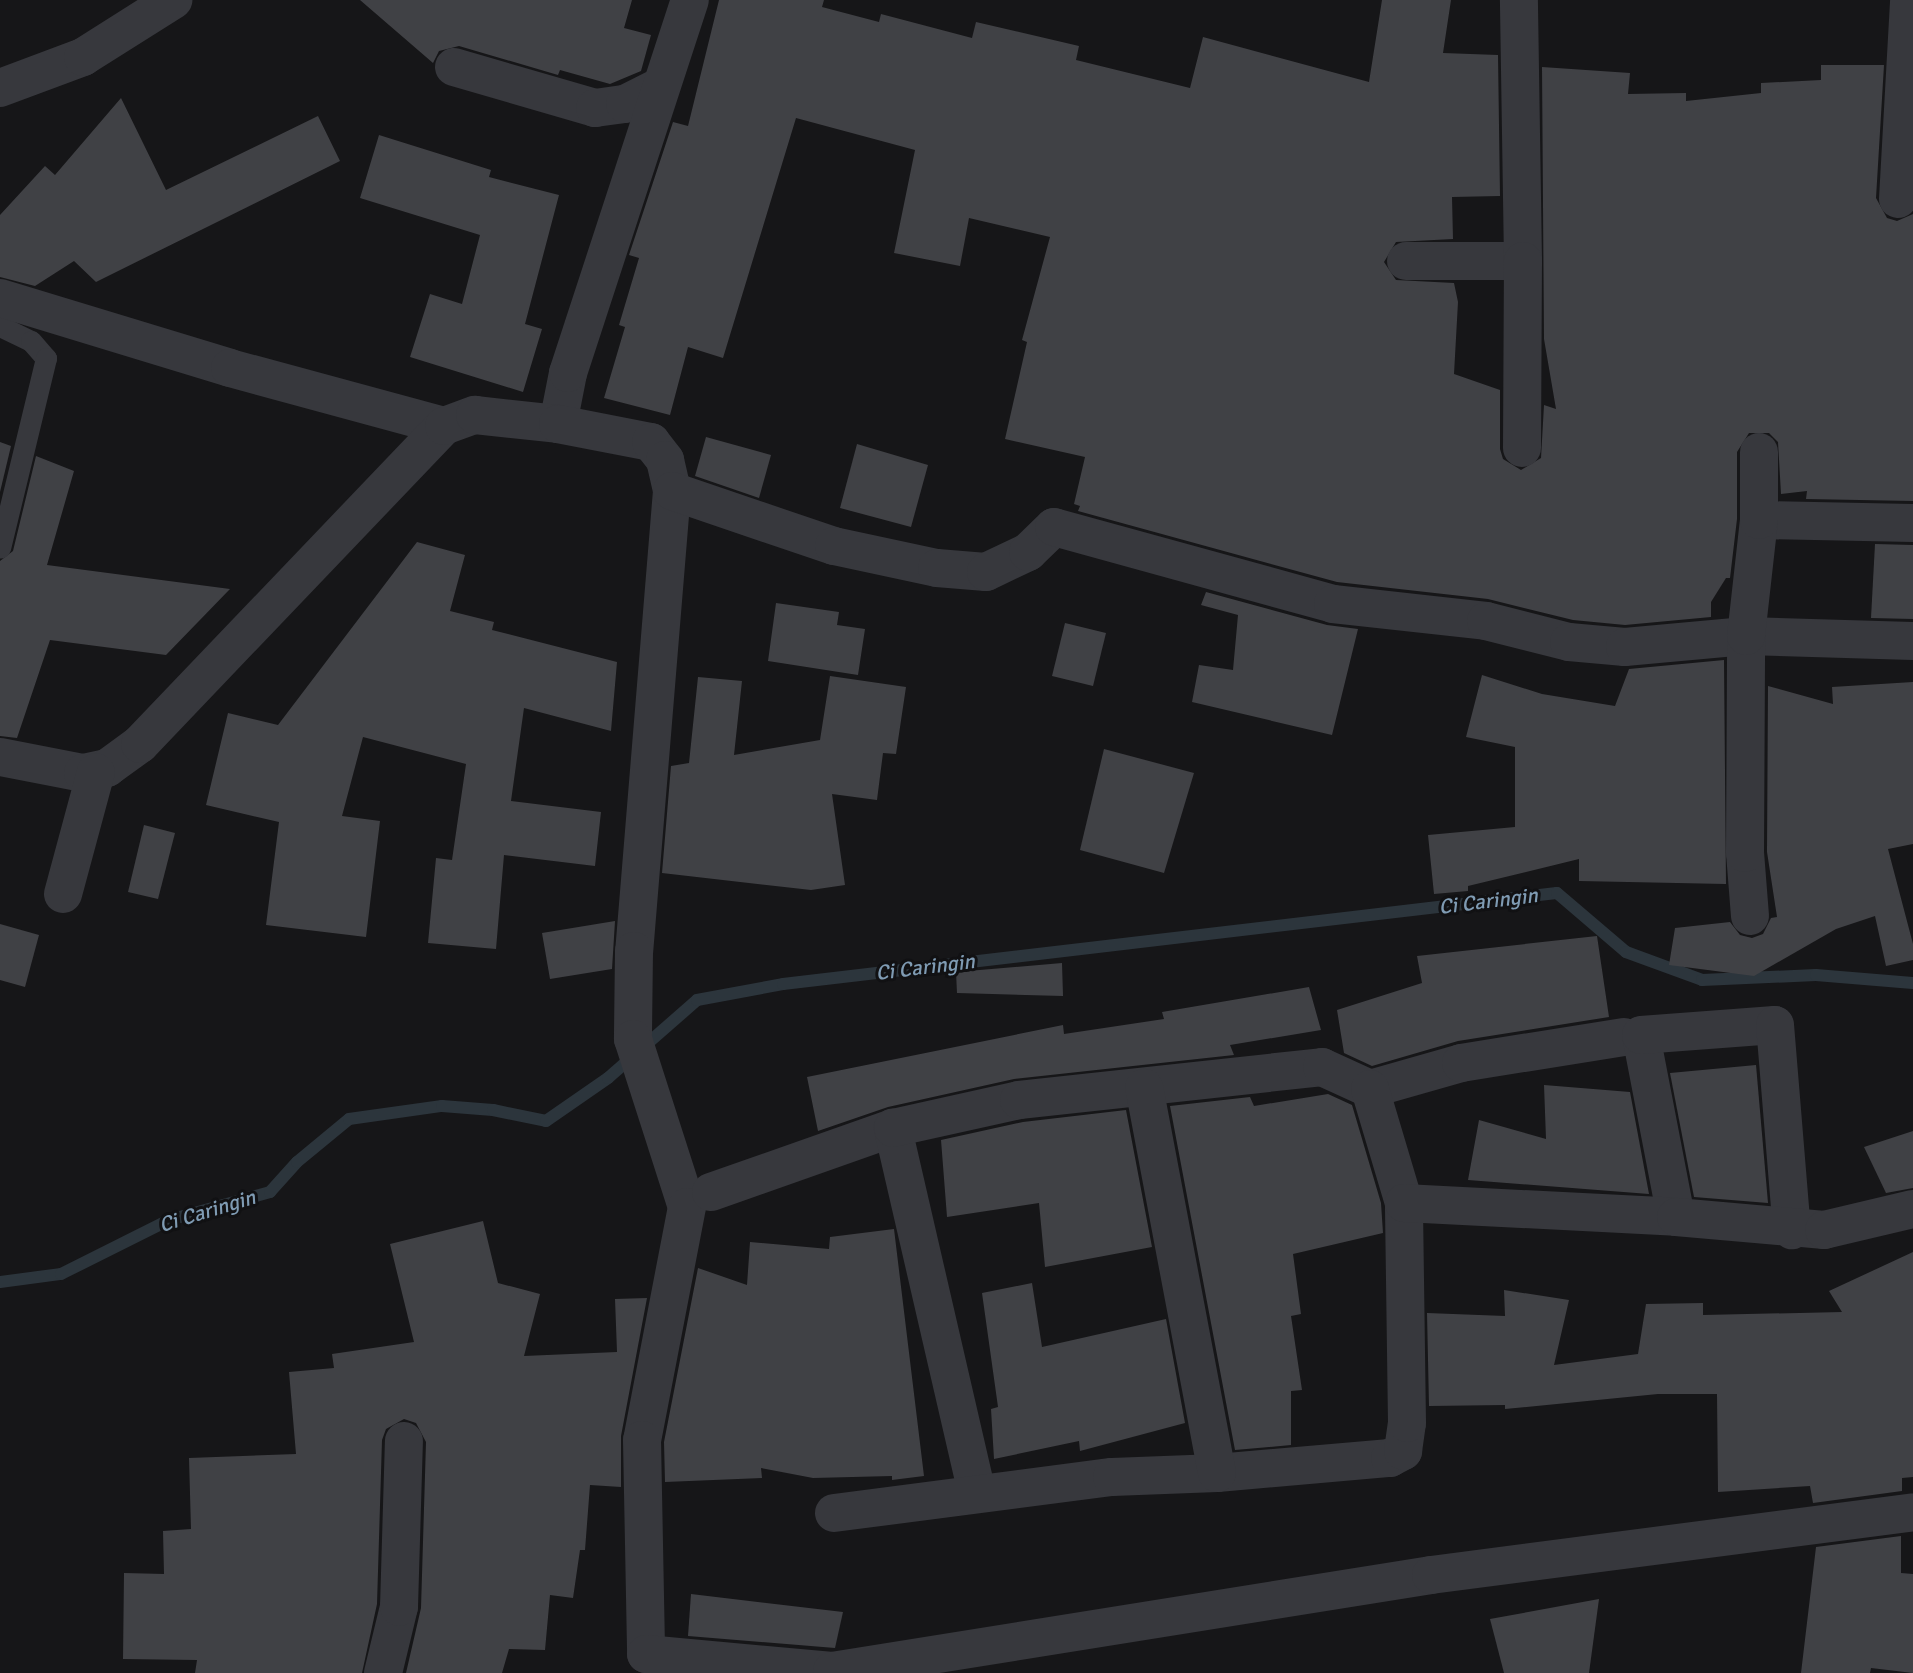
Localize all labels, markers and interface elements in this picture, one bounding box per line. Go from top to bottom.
water label: Ci Caringin [1437,882,1539,920]
water label: Ci Caringin [874,948,976,986]
water label: Ci Caringin [156,1184,258,1238]

